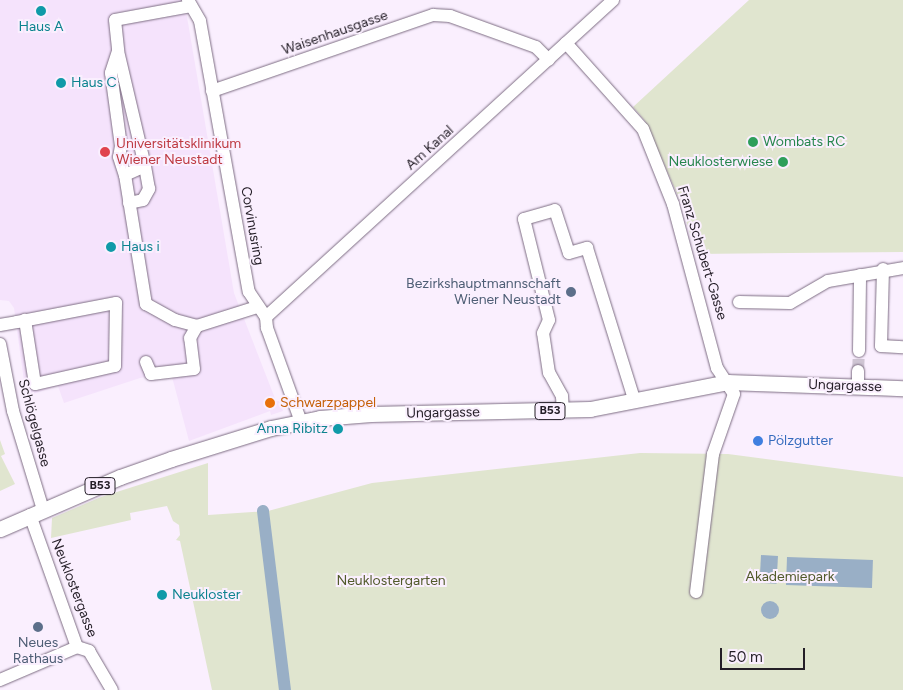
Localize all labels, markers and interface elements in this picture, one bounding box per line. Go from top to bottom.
marker: Haus A [35,5,47,17]
street label: Waisenhausgasse [280,7,390,59]
place label: Haus A [19,19,63,35]
place label: Haus C [71,75,117,91]
marker: Haus C [55,77,67,89]
street label: Am Kanal [403,122,457,174]
place label: Wombats RC [763,134,845,150]
place label: Universitätsklinikum Wiener Neustadt [116,136,241,168]
marker: Wombats RC [747,136,759,148]
marker: Universitätsklinikum Wiener Neustadt [98,145,112,159]
place label: Neuklosterwiese [669,154,773,170]
marker: Neuklosterwiese [777,156,789,168]
street label: Franz Schubert-Gasse [674,184,730,322]
street label: Corvinusring [237,185,267,267]
place label: Haus i [121,239,160,255]
marker: Haus i [105,241,117,253]
place label: Bezirkshauptmannschaft Wiener Neustadt [406,276,561,308]
marker: Bezirkshauptmannschaft Wiener Neustadt [565,286,577,298]
street label: Ungargasse [808,376,882,396]
street label: Schlögelgasse [14,377,54,469]
place label: Schwarzpappel [280,395,376,411]
marker: Schwarzpappel [264,397,276,409]
road number: B53 [534,402,566,421]
street label: Ungargasse [406,404,480,422]
place label: Anna Ribitz [257,421,328,437]
marker: Anna Ribitz [332,423,344,435]
place label: Pölzgutter [768,433,833,449]
marker: Pölzgutter [752,435,764,447]
road number: B53 [84,476,116,496]
street label: Neuklostergasse [47,536,101,640]
park label: Akademiepark [746,569,834,585]
park label: Neuklostergarten [336,573,446,589]
place label: Neukloster [172,587,240,603]
marker: Neukloster [156,589,168,601]
marker: Neues Rathaus [32,621,44,633]
place label: Neues Rathaus [13,635,63,668]
scale bar [723,638,808,670]
text: 50 m [728,648,763,666]

